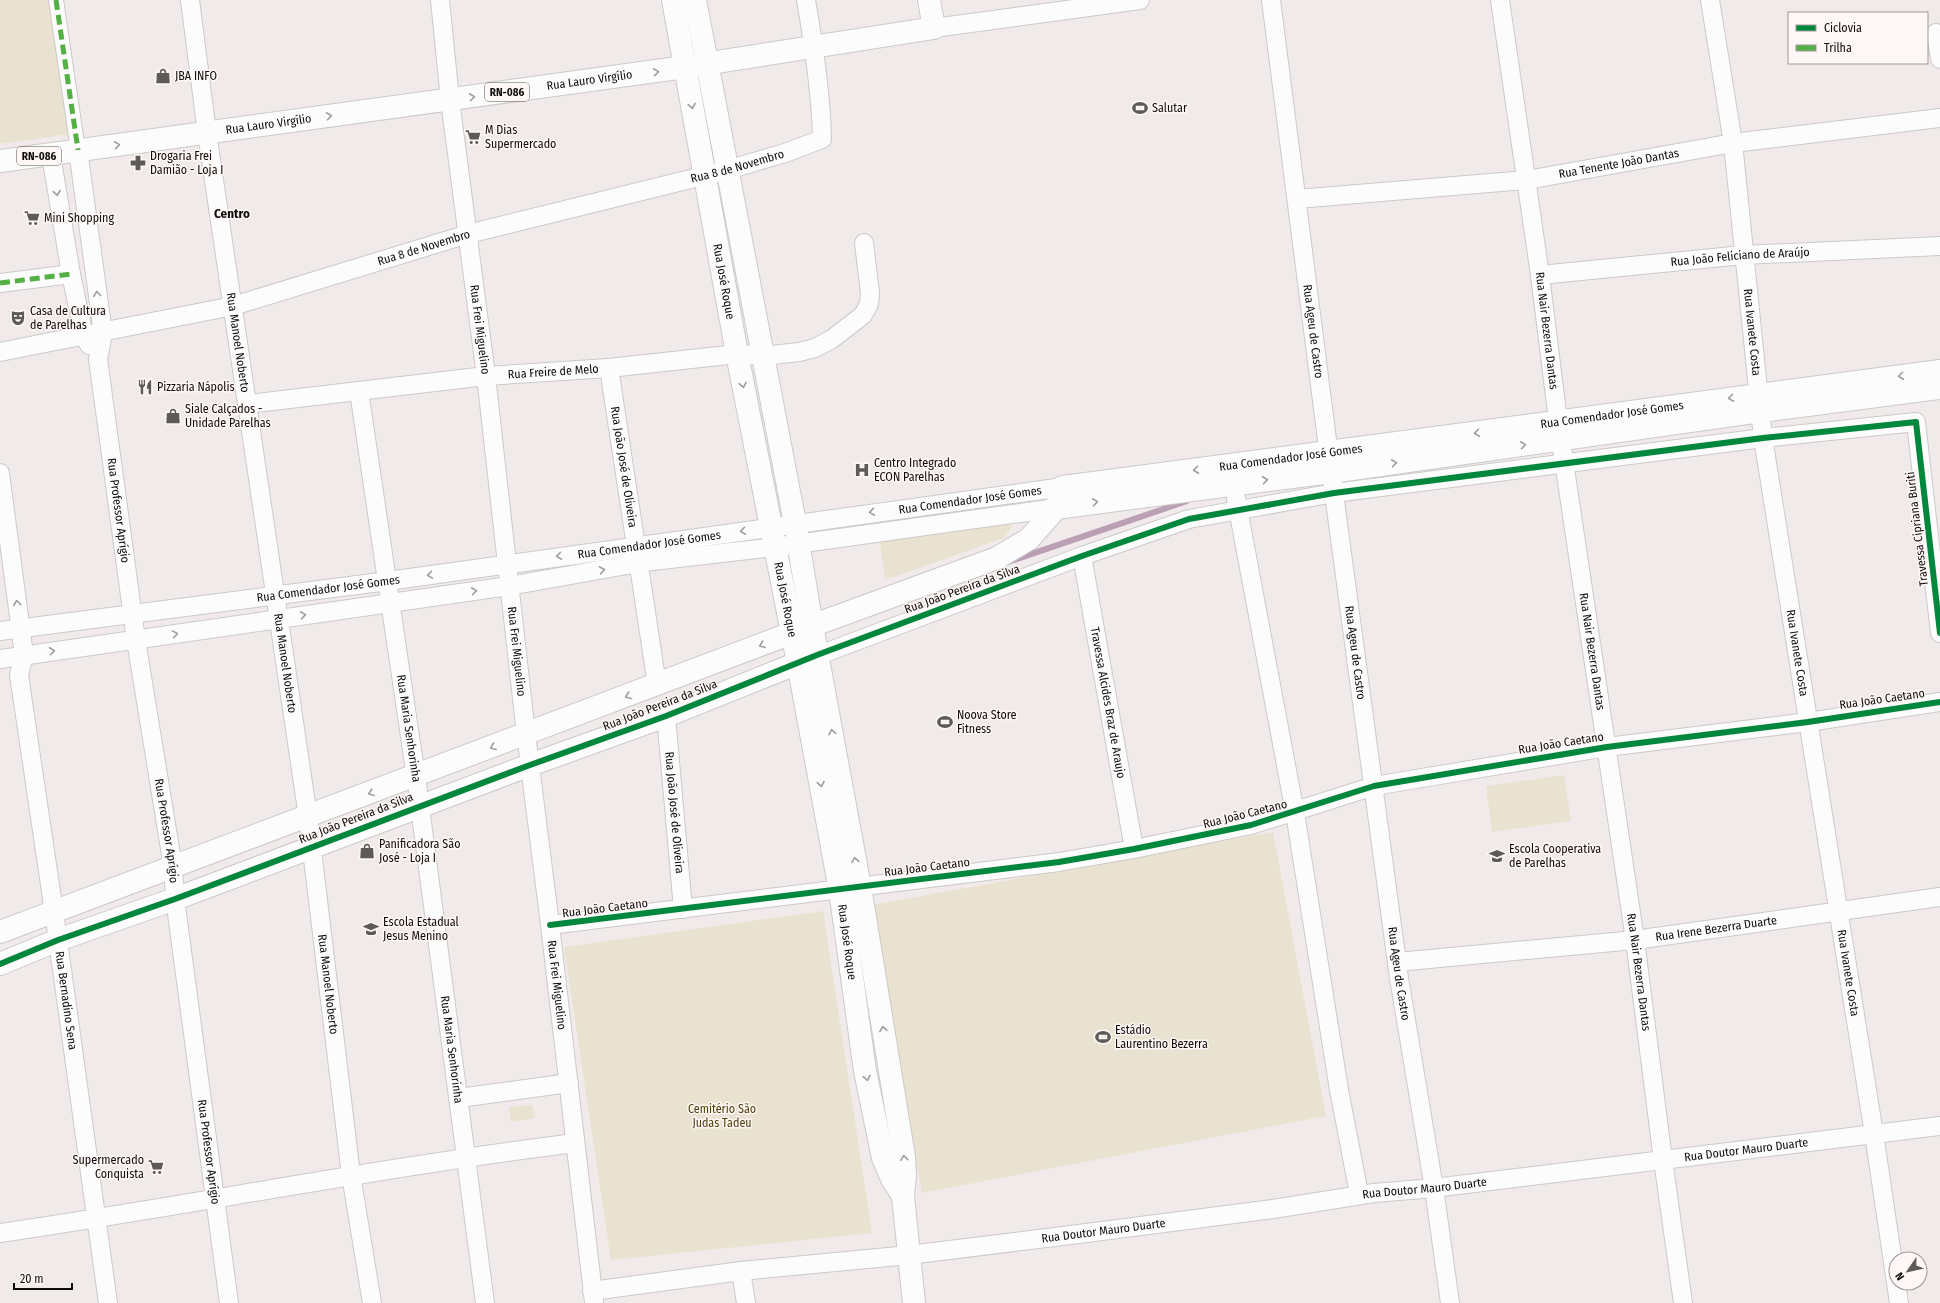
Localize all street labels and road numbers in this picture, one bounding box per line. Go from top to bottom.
street label: Rua Lauro Virgílio [546,67,633,93]
road number: RN-086 [485,83,529,101]
street label: Rua Lauro Virgílio [225,111,312,137]
street label: Rua Tenente João Dantas [1558,146,1680,181]
road number: RN-086 [17,147,61,165]
street label: Rua 8 de Novembro [689,147,786,186]
street label: Rua 8 de Novembro [376,227,472,268]
street label: Rua José Roque [710,243,738,320]
street label: Rua João Feliciano de Araújo [1670,245,1810,269]
street label: Rua Nair Bezerra Dantas [1533,271,1561,390]
street label: Rua Frei Miguelino [467,284,493,375]
street label: Rua Ageu de Castro [1300,284,1326,379]
street label: Rua Ivanete Costa [1741,288,1764,377]
street label: Rua Manoel Noberto [224,292,252,394]
street label: Rua Freire de Melo [507,362,599,382]
street label: Rua Comendador José Gomes [1540,398,1684,431]
street label: Rua João José de Oliveira [608,405,640,529]
street label: Rua Comendador José Gomes [1218,441,1363,474]
street label: Rua Professor Aprígio [104,457,132,564]
street label: Travessa Cipriana Buriti [1903,471,1931,587]
street label: Rua Comendador José Gomes [898,483,1043,517]
street label: Rua Comendador José Gomes [577,528,722,562]
street label: Rua José Roque [771,561,800,638]
street label: Rua João Pereira da Silva [903,562,1022,616]
street label: Rua Comendador José Gomes [256,572,401,605]
street label: Rua Nair Bezerra Dantas [1577,592,1608,711]
street label: Rua Ageu de Castro [1342,605,1369,700]
street label: Rua Frei Miguelino [505,606,529,697]
street label: Rua Ivanete Costa [1783,609,1811,697]
street label: Rua Manoel Noberto [271,612,300,714]
street label: Travessa Alcides Braz de Araujo [1088,626,1128,779]
street label: Rua Maria Senhorinha [394,674,424,783]
street label: Rua João Pereira da Silva [601,677,719,733]
street label: Rua João Caetano [1838,686,1926,712]
street label: Rua João Caetano [1517,729,1605,757]
street label: Rua João José de Oliveira [662,751,687,874]
street label: Rua Professor Aprígio [152,777,181,884]
street label: Rua João Pereira da Silva [297,790,415,846]
street label: Rua João Caetano [1202,797,1288,831]
street label: Rua João Caetano [883,855,971,879]
street label: Rua João Caetano [561,896,649,920]
street label: Rua José Roque [835,903,859,981]
street label: Rua Nair Bezerra Dantas [1624,912,1654,1032]
street label: Rua Irene Bezerra Duarte [1655,913,1778,944]
street label: Rua Ageu de Castro [1385,926,1413,1022]
street label: Rua Ivanete Costa [1834,929,1862,1017]
street label: Rua Manoel Noberto [315,933,341,1035]
street label: Rua Frei Miguelino [545,939,569,1031]
street label: Rua Bernadino Sena [52,950,80,1051]
street label: Rua Maria Senhorinha [438,995,466,1104]
street label: Rua Professor Aprígio [195,1099,223,1205]
street label: Rua Doutor Mauro Duarte [1683,1135,1809,1164]
street label: Rua Doutor Mauro Duarte [1361,1175,1488,1202]
street label: Rua Doutor Mauro Duarte [1041,1216,1166,1246]

